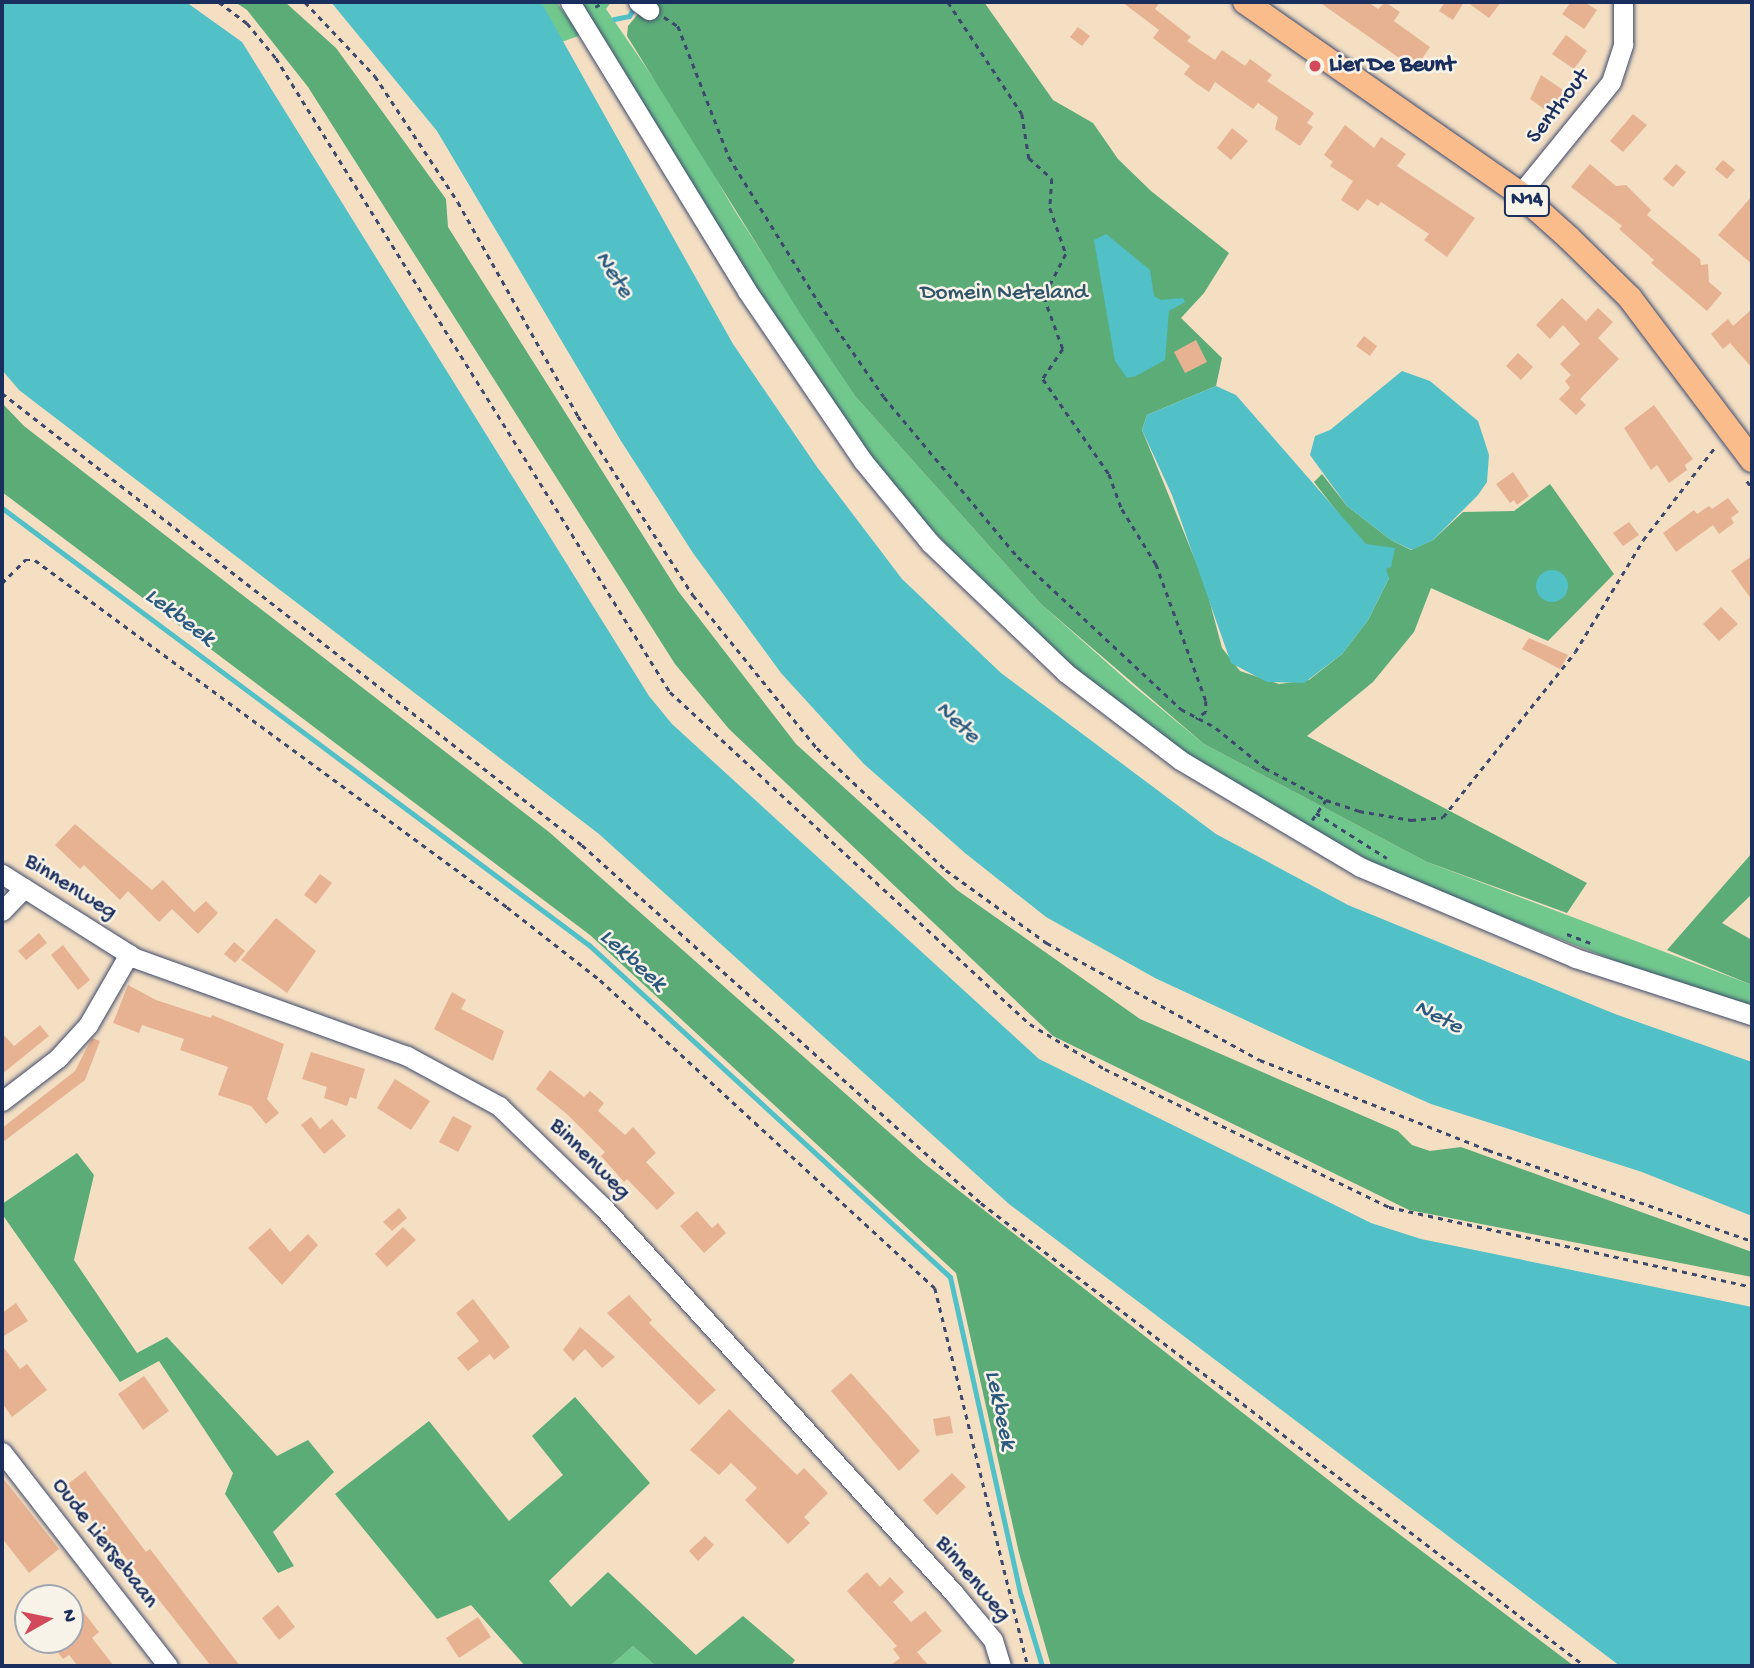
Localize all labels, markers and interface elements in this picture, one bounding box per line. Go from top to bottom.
place label: Lier De Beunt [1329,52,1455,80]
marker: Lier De Beunt [1307,58,1323,74]
street label: Senthout [1521,64,1597,150]
road number: N14 [1502,184,1552,218]
water label: Nete [587,246,639,304]
park label: Domein Neteland [921,280,1087,308]
water label: Lekbeek [138,582,220,654]
water label: Nete [929,695,985,751]
street label: Binnenweg [19,849,121,927]
water label: Lekbeek [593,924,671,998]
water label: Nete [1409,994,1467,1042]
street label: Binnenweg [542,1113,636,1207]
water label: Lekbeek [977,1368,1021,1452]
street label: Oude Liersebaan [45,1473,163,1615]
street label: Binnenweg [928,1531,1016,1629]
north arrow [14,1584,84,1654]
text: N [56,1608,81,1624]

